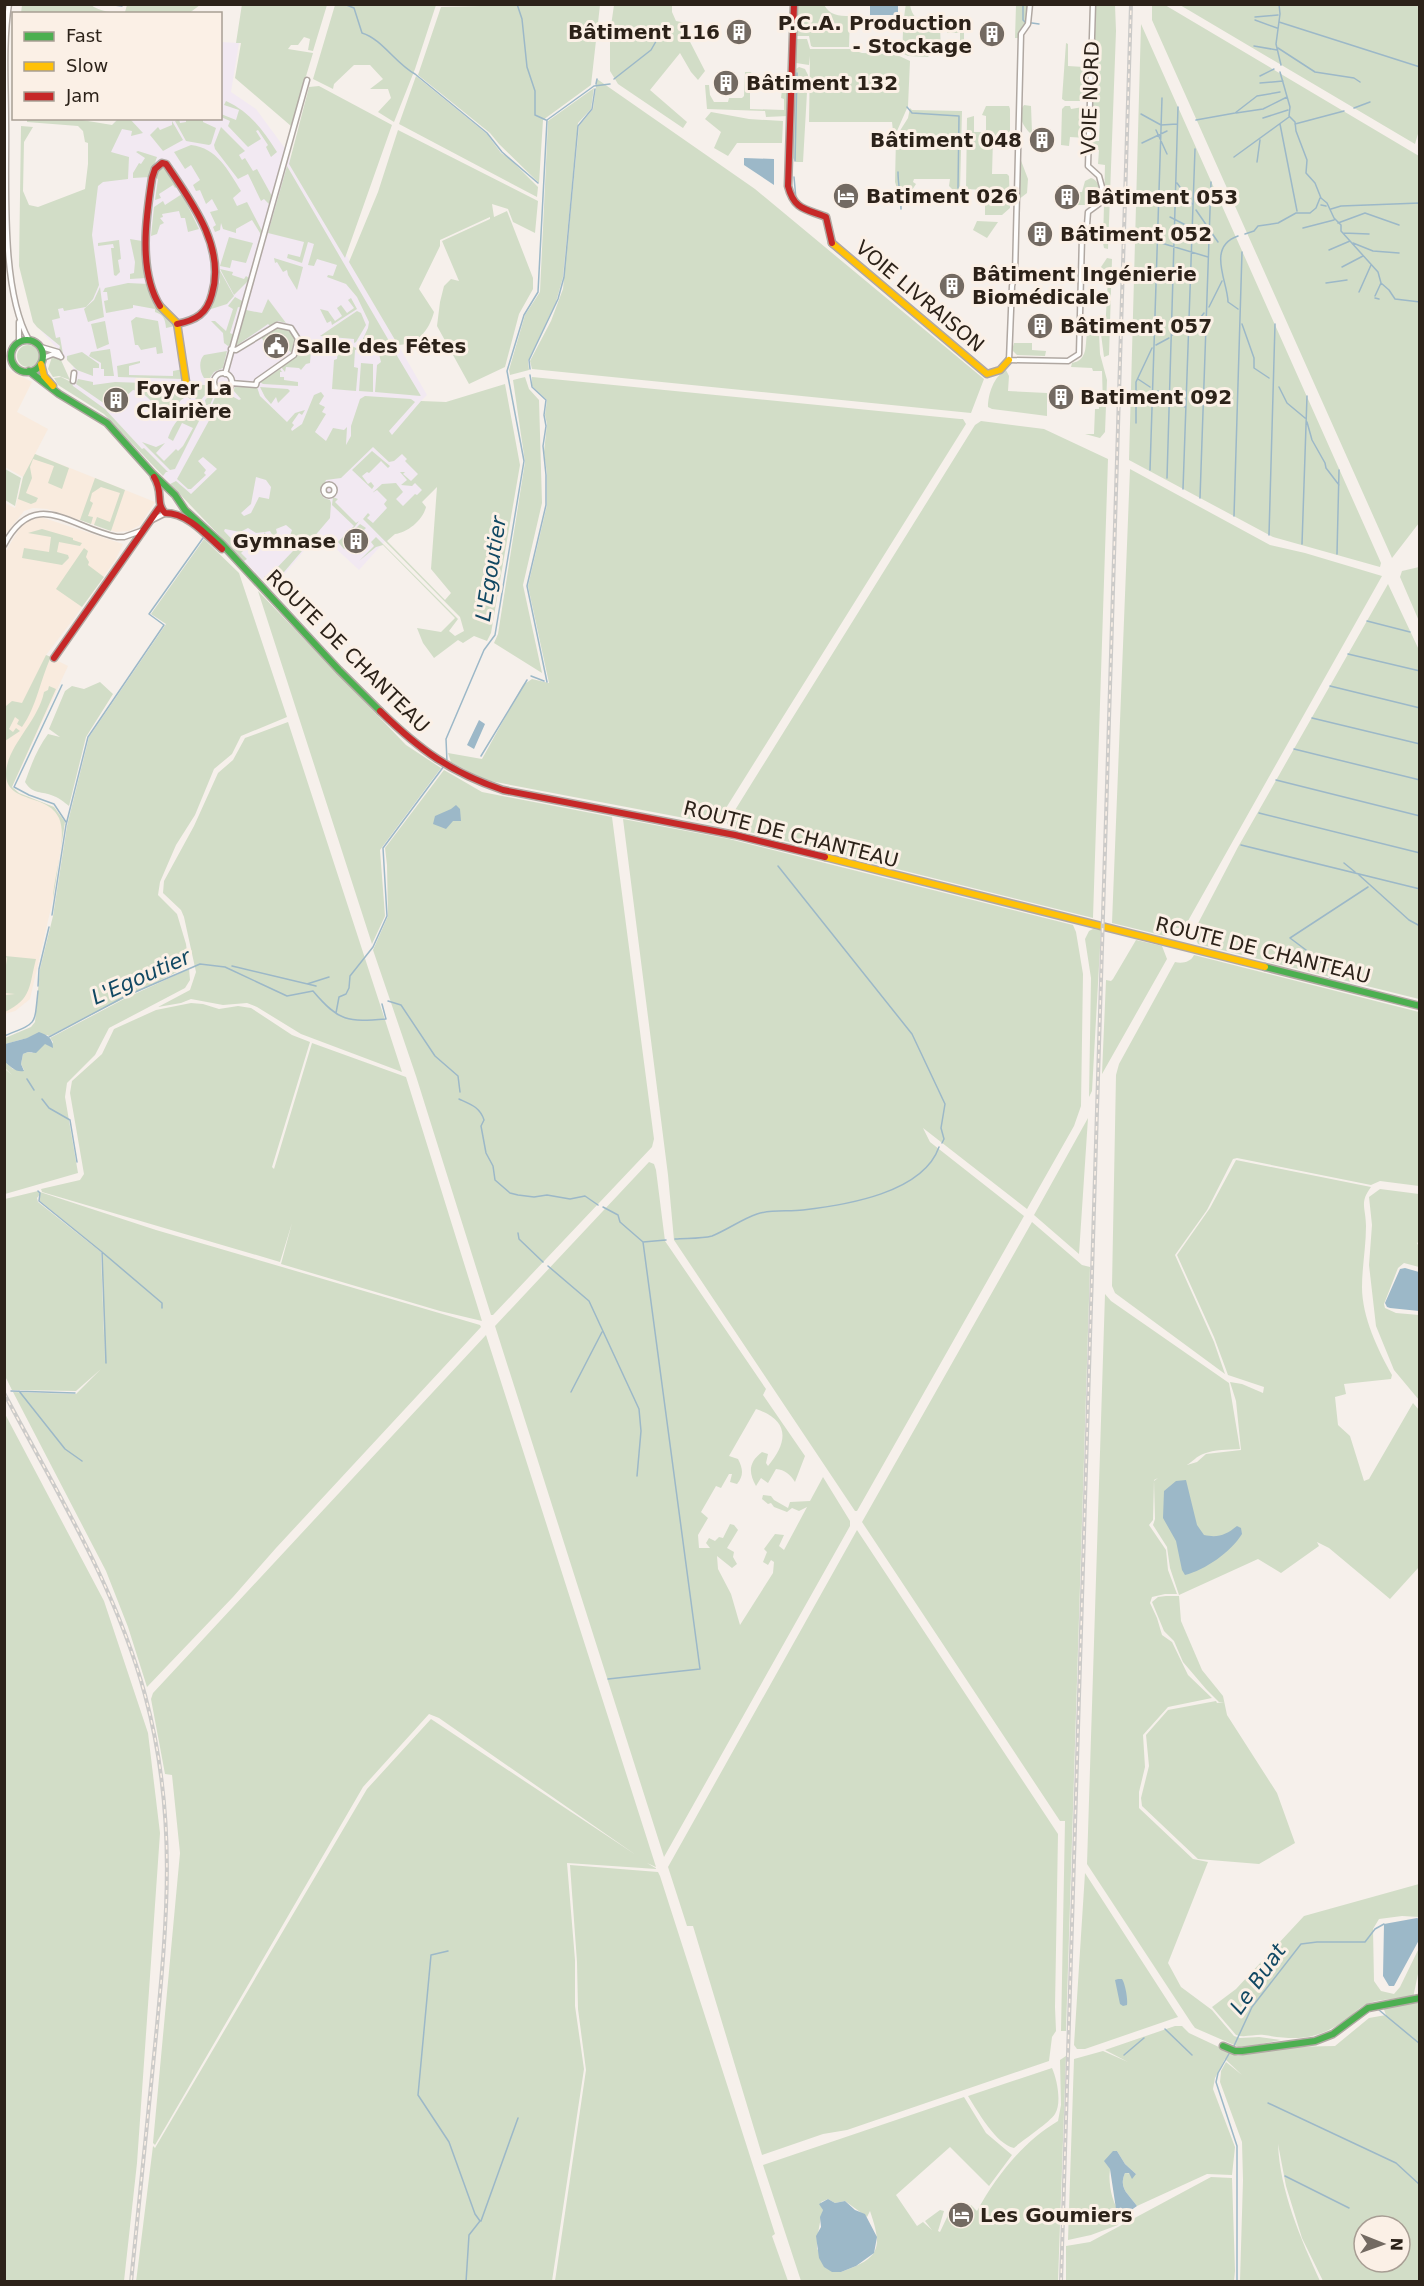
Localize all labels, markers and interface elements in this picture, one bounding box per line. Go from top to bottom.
place label: P.C.A. Production - Stockage [778,11,972,58]
legend [12,12,222,120]
building icon: Bâtiment 116 [724,17,754,47]
building icon: P.C.A. Production - Stockage [977,19,1007,49]
place label: Bâtiment 116 [568,20,720,44]
text: Fast [66,25,102,46]
street label: VOIE NORD [1076,41,1104,155]
text: Slow [66,55,108,76]
building icon: Bâtiment 132 [711,68,741,98]
place label: Bâtiment 132 [746,71,898,95]
text: Jam [65,85,100,106]
building icon: Bâtiment 048 [1027,125,1057,155]
place label: Bâtiment 048 [870,128,1022,152]
hotel icon: Batiment 026 [831,181,861,211]
building icon: Bâtiment 053 [1052,182,1082,212]
place label: Batiment 026 [866,184,1018,208]
place label: Bâtiment 053 [1086,185,1238,209]
building icon: Bâtiment 052 [1025,219,1055,249]
place label: Bâtiment 052 [1060,222,1212,246]
street label: VOIE LIVRAISON [851,235,989,357]
place label: Bâtiment Ingénierie Biomédicale [972,262,1197,309]
building icon: Bâtiment Ingénierie Biomédicale [937,271,967,301]
building icon: Bâtiment 057 [1025,311,1055,341]
place label: Bâtiment 057 [1060,314,1212,338]
public building icon: Salle des Fêtes [261,331,291,361]
place label: Salle des Fêtes [296,334,466,358]
place label: Foyer La Clairière [136,376,232,423]
building icon: Batiment 092 [1046,382,1076,412]
building icon: Foyer La Clairière [101,385,131,415]
place label: Batiment 092 [1080,385,1232,409]
water label: L'Egoutier [471,514,511,623]
building icon: Gymnase [341,526,371,556]
place label: Gymnase [233,529,336,553]
street label: ROUTE DE CHANTEAU [261,564,435,738]
street label: ROUTE DE CHANTEAU [681,796,901,872]
street label: ROUTE DE CHANTEAU [1153,912,1373,988]
water label: L'Egoutier [88,944,195,1009]
water label: Le Buat [1225,1939,1291,2019]
hotel icon: Les Goumiers [946,2200,976,2230]
place label: Les Goumiers [980,2203,1133,2227]
north arrow [1352,2214,1412,2274]
text: N [1387,2237,1406,2251]

